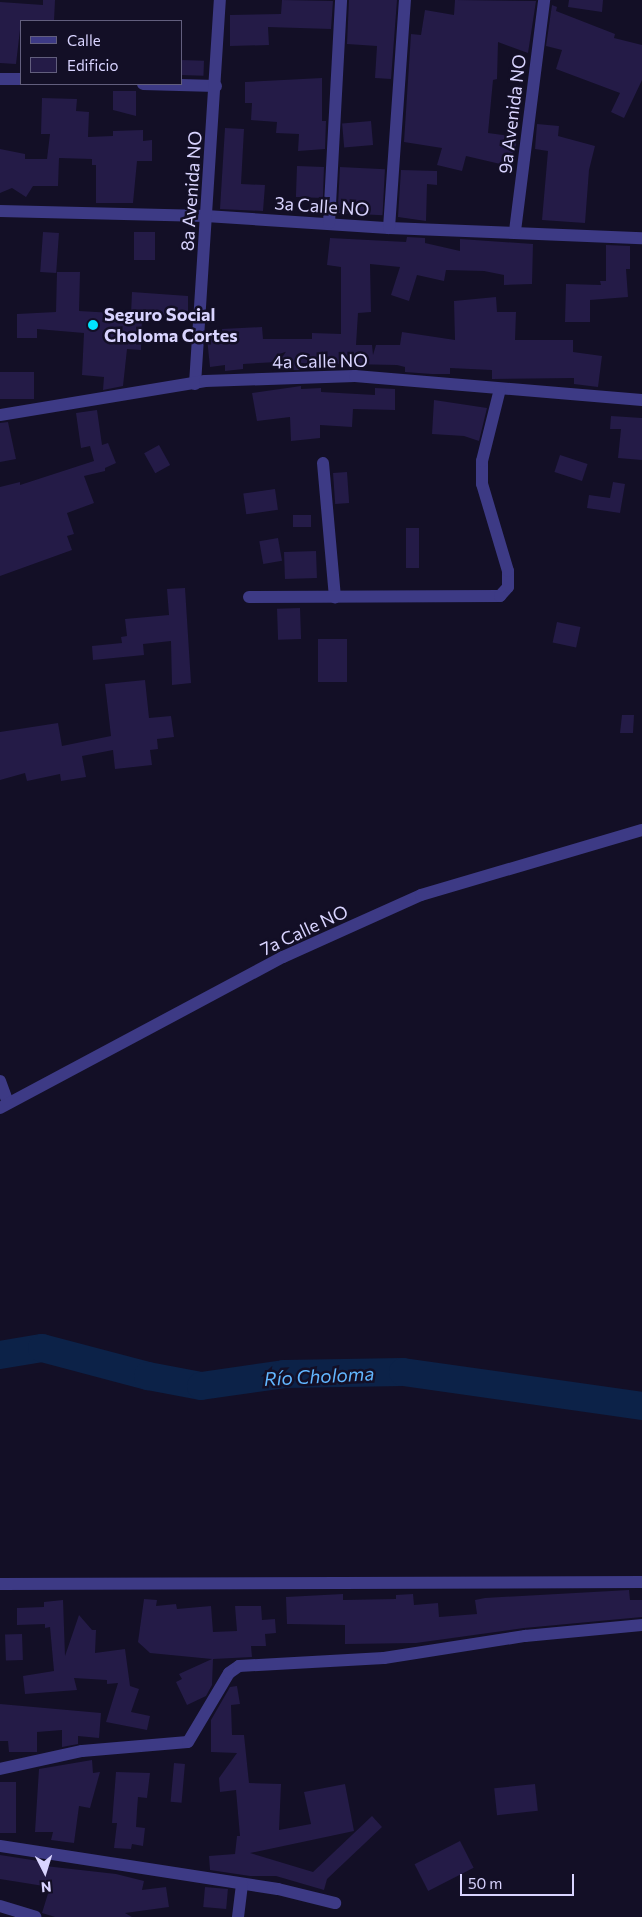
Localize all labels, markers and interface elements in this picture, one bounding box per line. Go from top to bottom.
legend [20,20,182,85]
text: Calle [67,31,101,49]
street label: 9a Avenida NO [494,53,530,175]
text: Edificio [67,56,118,74]
street label: 8a Avenida NO [176,130,206,252]
street label: 3a Calle NO [274,192,370,220]
place label: Seguro Social Choloma Cortes [104,304,238,346]
marker: Seguro Social Choloma Cortes [86,318,100,332]
street label: 4a Calle NO [272,349,368,373]
street label: 7a Calle NO [257,900,351,960]
water label: Río Choloma [263,1362,375,1390]
north arrow [20,1847,70,1897]
scale bar [462,1864,576,1896]
text: 50 m [468,1874,502,1892]
text: N [40,1879,52,1896]

